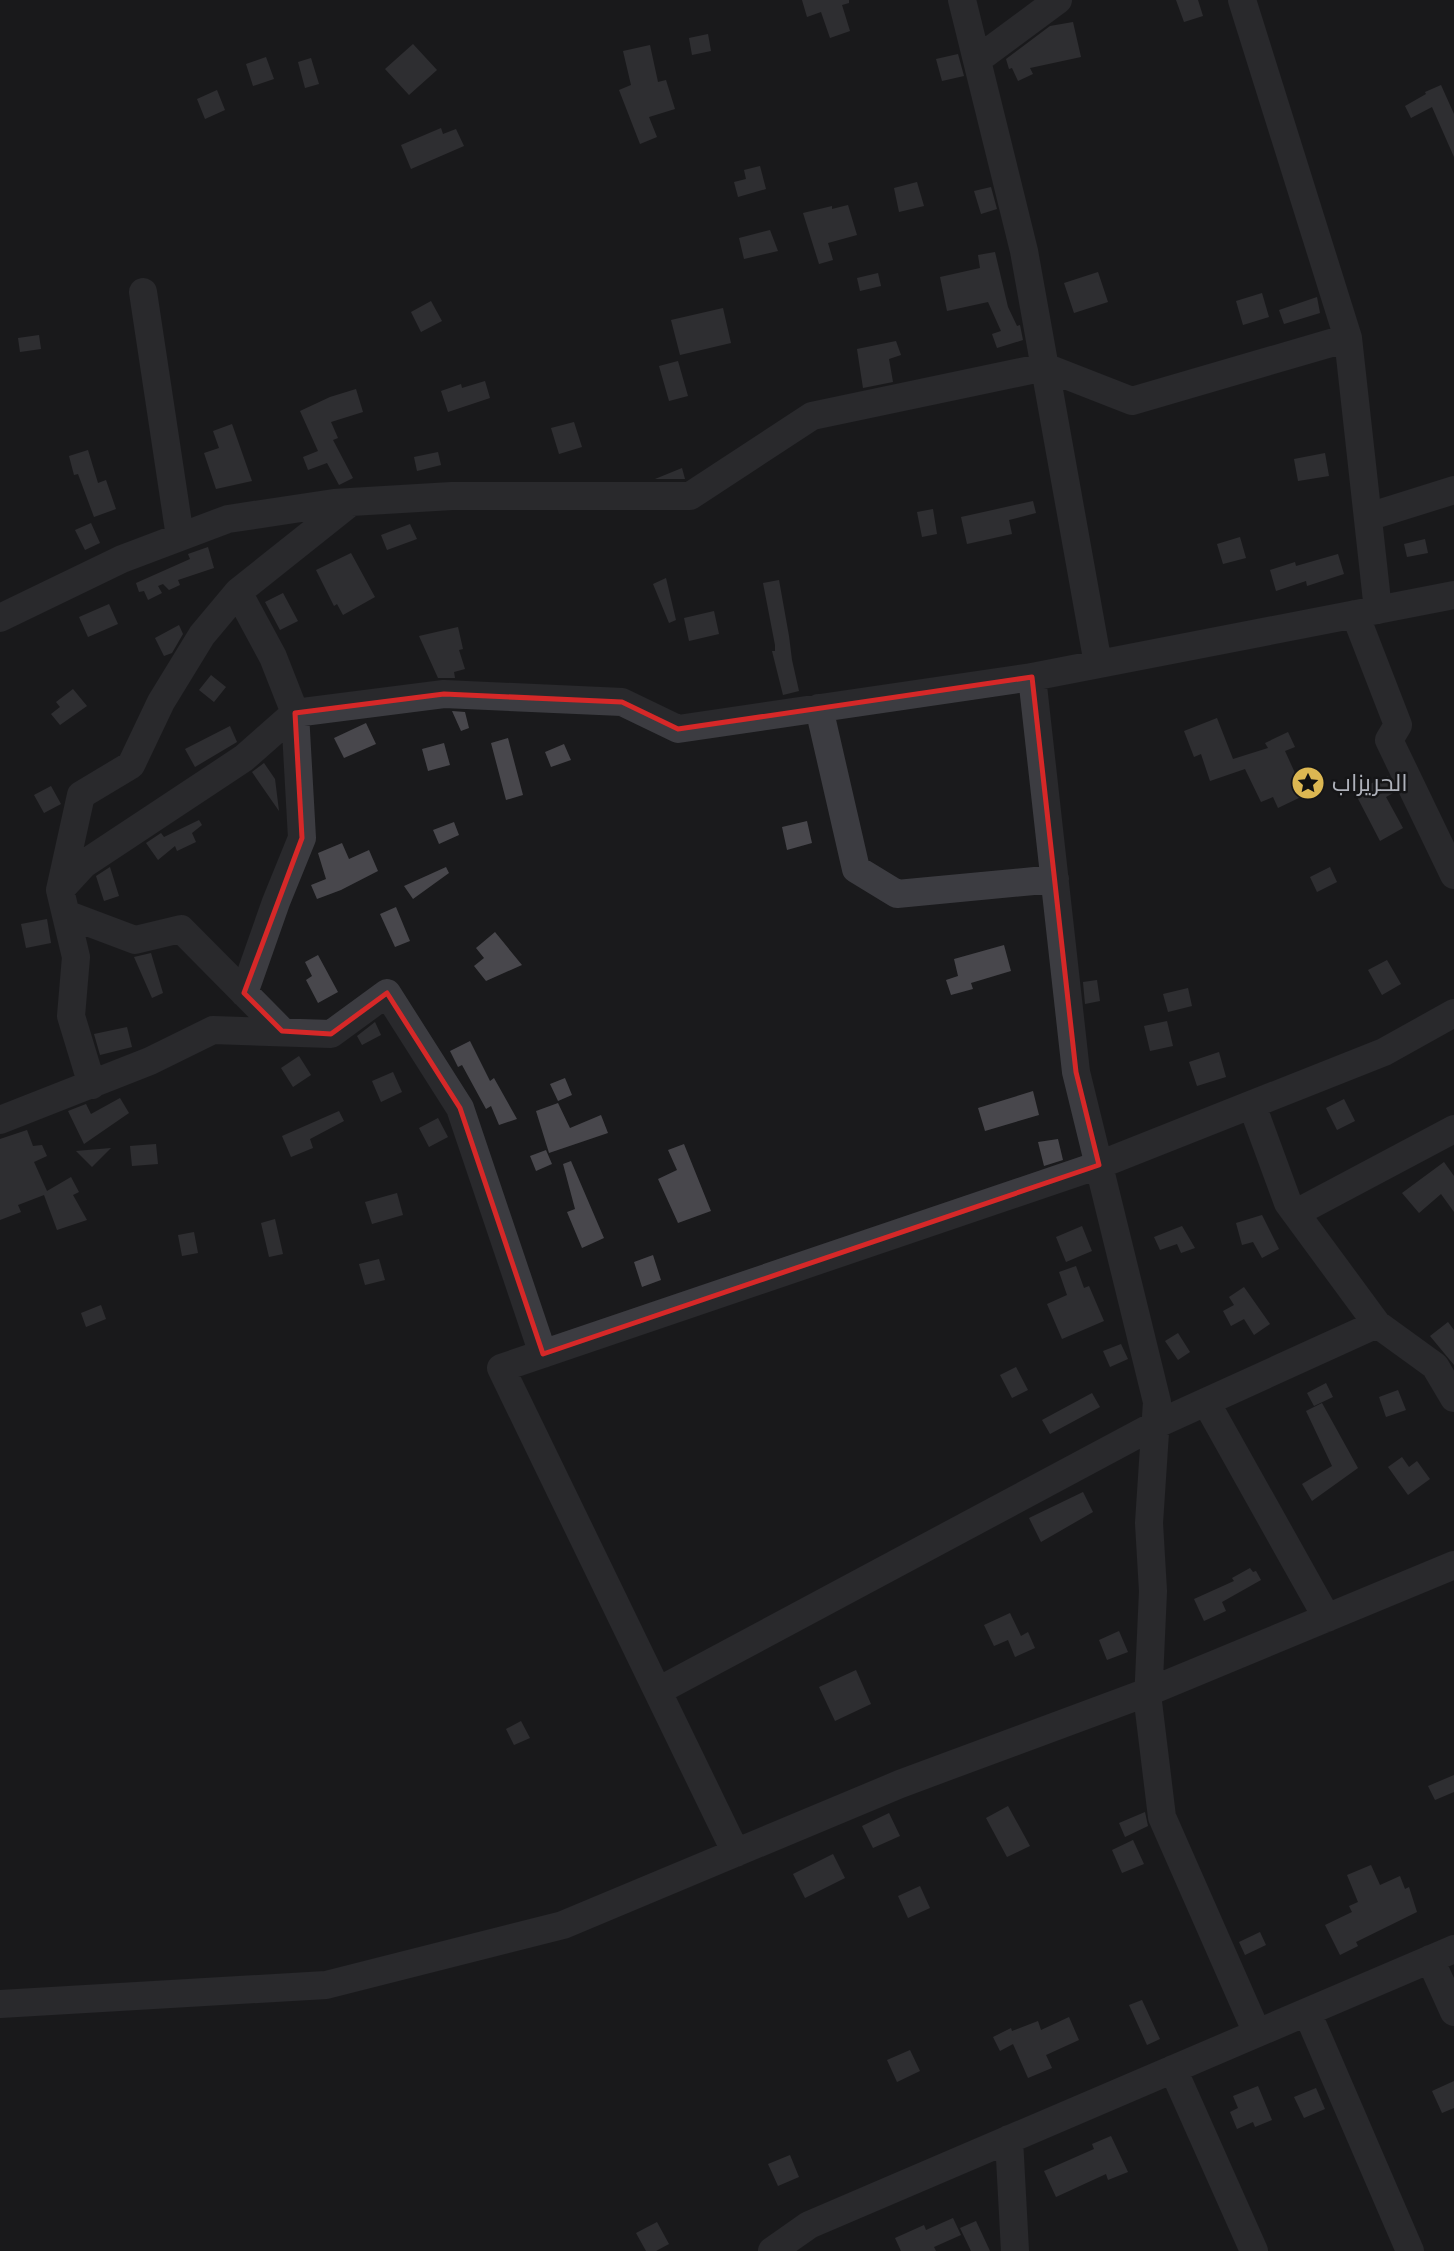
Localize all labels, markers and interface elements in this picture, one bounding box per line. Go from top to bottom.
place icon: الحريزاب [1289,764,1327,802]
place label: الحريزاب [1332,765,1408,798]

